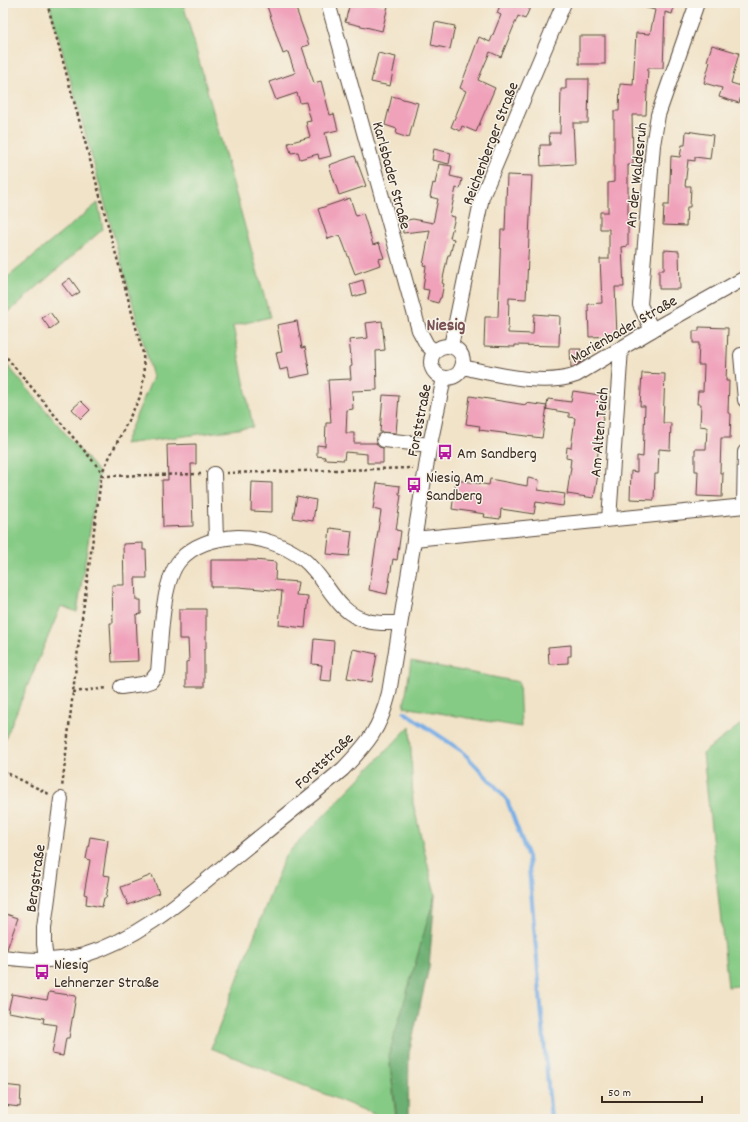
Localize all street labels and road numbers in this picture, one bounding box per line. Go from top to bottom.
street label: Reichenberger Straße [457,79,525,209]
street label: Karlsbader Straße [365,119,416,232]
street label: An der Waldesruh [621,121,654,229]
street label: Marienbader Straße [567,290,682,370]
street label: Forststraße [402,382,439,459]
street label: Am Alten Teich [585,386,616,478]
street label: Forststraße [290,728,359,795]
street label: Bergstraße [20,843,53,914]

